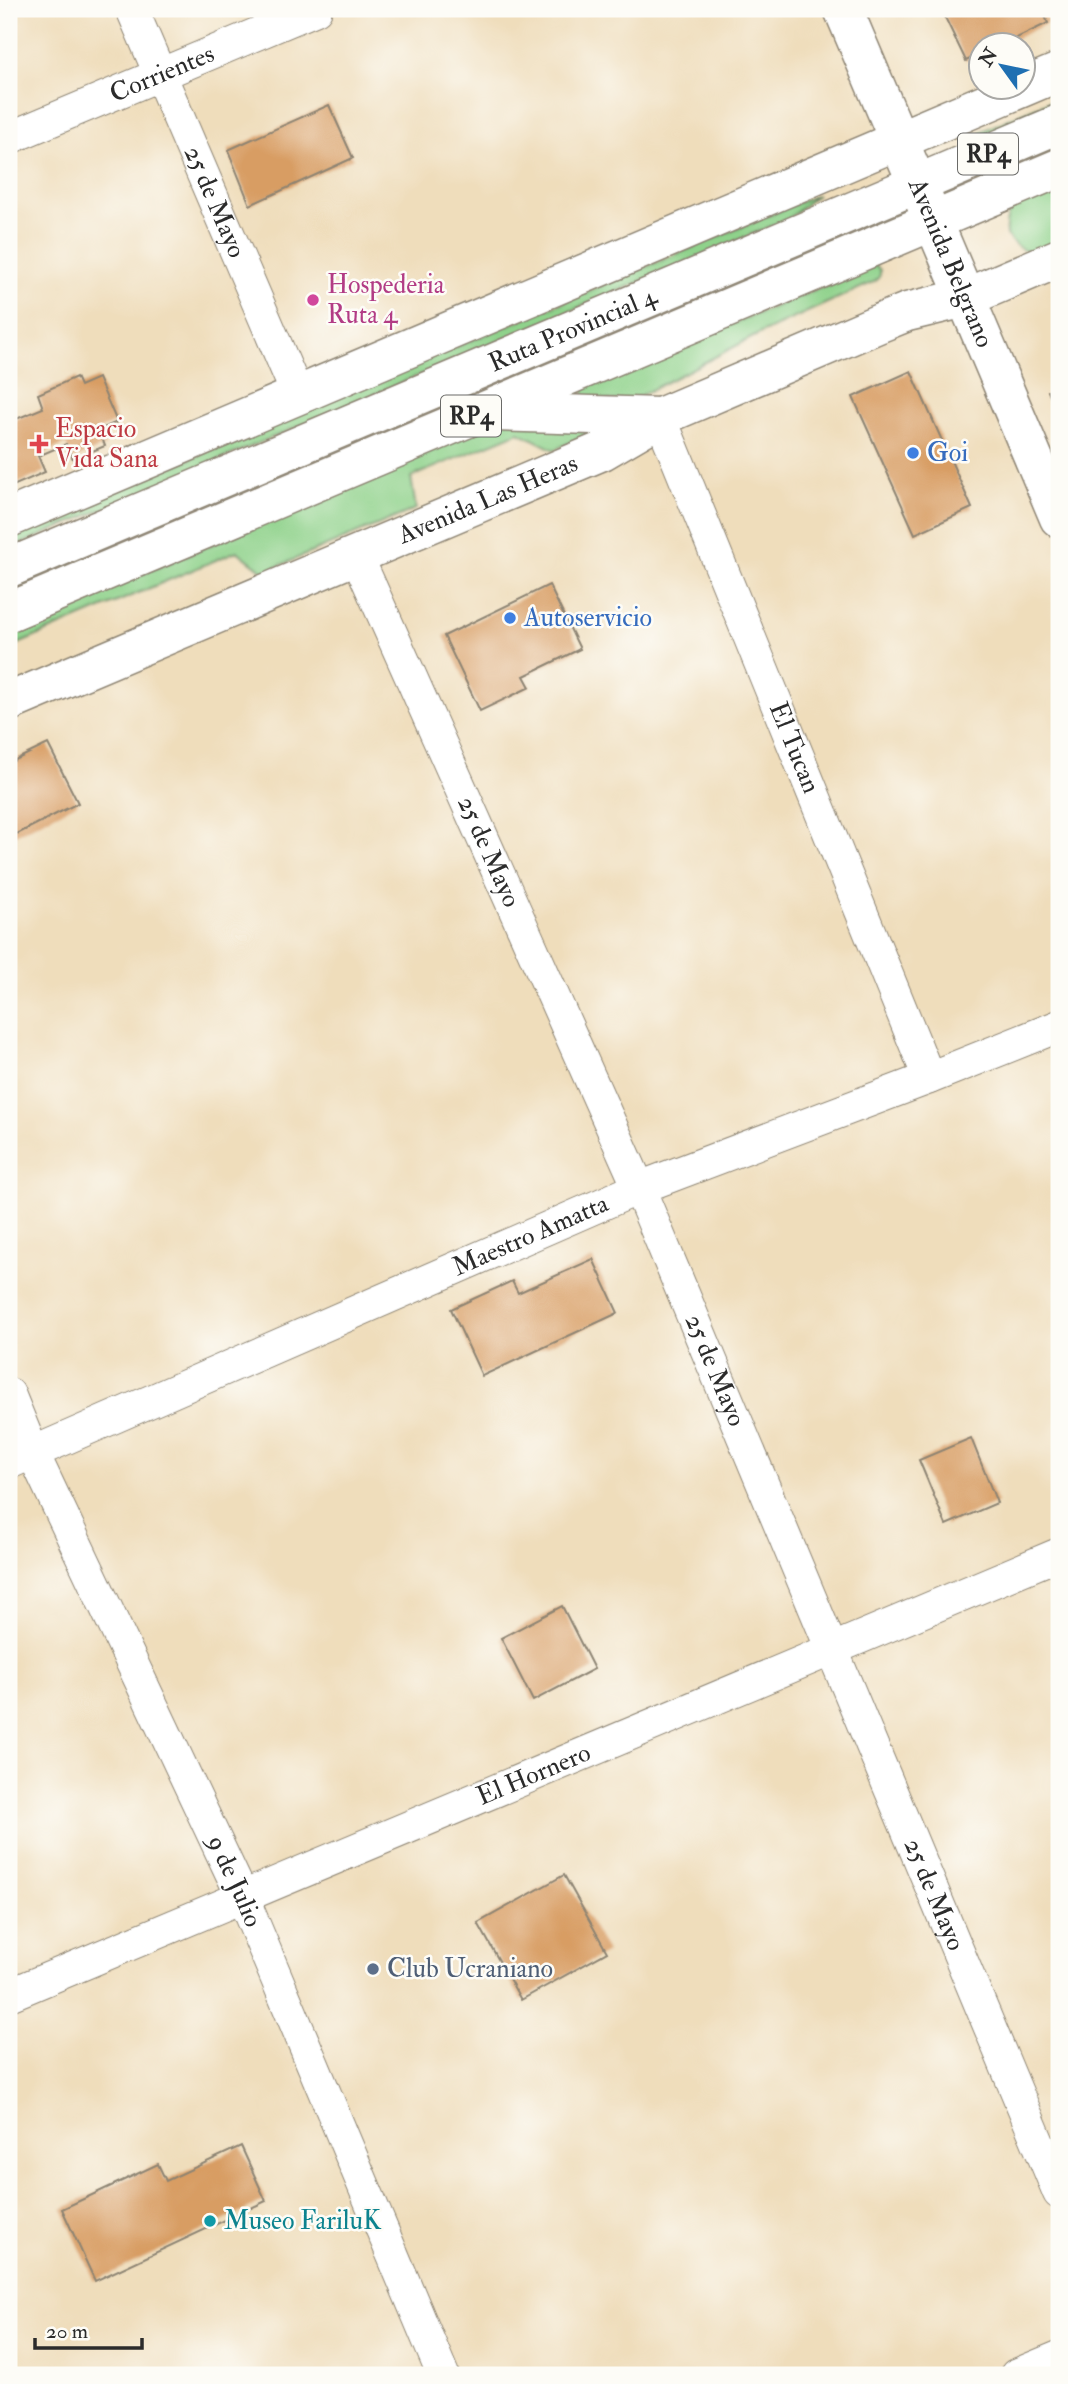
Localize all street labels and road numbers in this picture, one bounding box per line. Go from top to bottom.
street label: Corrientes [105,38,219,110]
road number: RP4 [958,134,1018,174]
street label: 25 de Mayo [177,141,253,263]
street label: Avenida Belgrano [900,173,1001,352]
street label: Ruta Provincial 4 [484,280,662,379]
road number: RP4 [441,396,501,436]
street label: Avenida Las Heras [392,447,583,552]
street label: El Tucan [762,697,827,798]
street label: 25 de Mayo [450,791,528,912]
street label: Maestro Amatta [448,1187,613,1283]
street label: 25 de Mayo [678,1310,753,1431]
street label: El Hornero [472,1737,595,1813]
street label: 9 de Julio [199,1828,269,1932]
street label: 25 de Mayo [897,1834,972,1955]

